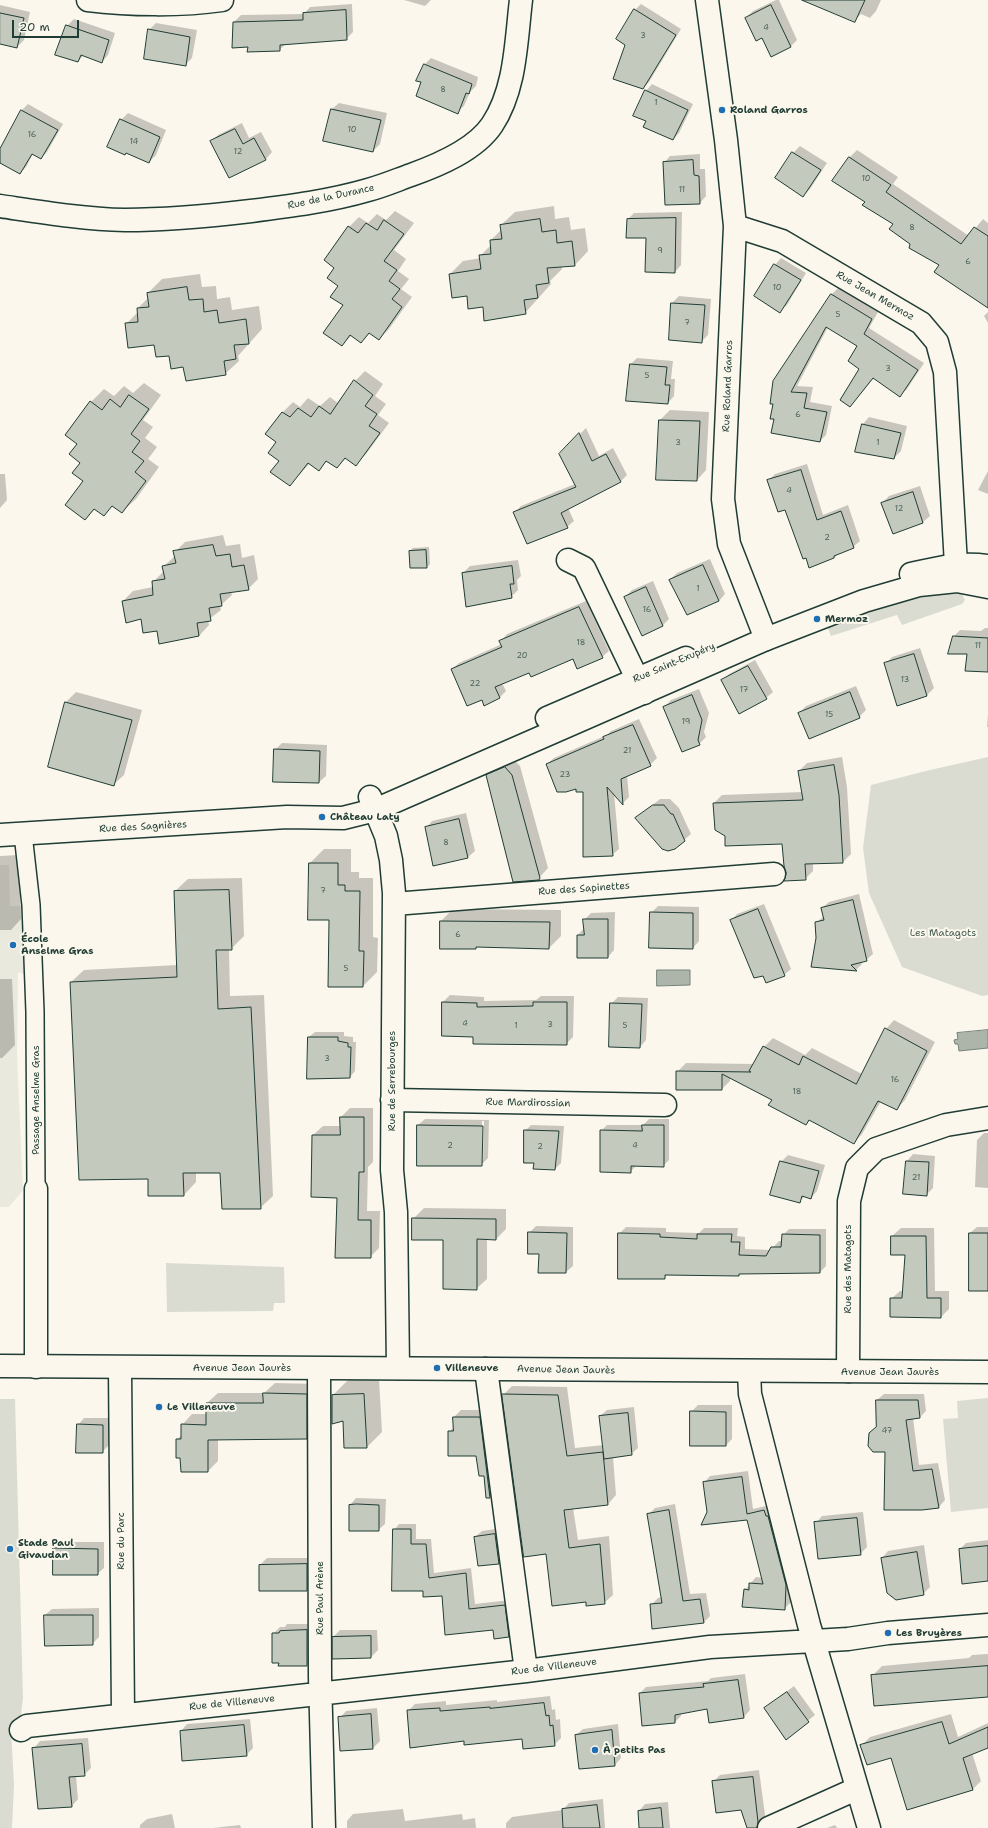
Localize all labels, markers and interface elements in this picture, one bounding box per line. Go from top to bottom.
scale bar [14,12,81,38]
text: 20 m [19,19,50,35]
house number: 4 [763,23,769,33]
house number: 3 [640,31,646,41]
house number: 8 [440,85,446,95]
house number: 1 [654,98,658,108]
place label: Roland Garros [730,104,808,116]
marker: Roland Garros [717,105,727,115]
house number: 10 [348,125,356,135]
house number: 16 [28,130,36,140]
house number: 14 [130,137,138,147]
house number: 12 [234,147,242,157]
house number: 10 [862,174,870,184]
street label: Rue de la Durance [286,182,376,212]
house number: 11 [679,185,685,195]
house number: 8 [909,223,915,233]
house number: 9 [657,246,663,256]
house number: 6 [965,257,971,267]
street label: Rue Jean Mermoz [834,269,916,323]
house number: 10 [773,283,781,293]
house number: 5 [836,310,840,320]
house number: 7 [684,318,690,328]
street label: Rue Roland Garros [720,340,736,432]
house number: 3 [885,364,891,374]
house number: 5 [645,371,649,381]
house number: 6 [795,410,801,420]
house number: 3 [675,438,681,448]
house number: 1 [876,438,880,448]
house number: 4 [786,486,792,496]
house number: 12 [895,504,903,514]
house number: 2 [824,533,830,543]
house number: 1 [696,584,700,594]
house number: 16 [643,605,651,615]
place label: Mermoz [825,613,868,625]
marker: Mermoz [812,614,822,624]
house number: 18 [577,638,585,648]
street label: Rue Saint-Exupéry [631,640,717,686]
house number: 11 [975,641,981,651]
house number: 20 [517,651,527,661]
house number: 13 [901,675,909,685]
house number: 22 [470,679,480,689]
house number: 17 [740,685,748,695]
house number: 15 [825,710,833,720]
house number: 19 [682,717,690,727]
house number: 21 [623,746,631,756]
house number: 23 [560,770,570,780]
place label: Château Laty [330,811,400,823]
marker: Château Laty [317,812,327,822]
street label: Rue des Sagnières [99,819,187,835]
house number: 8 [443,838,449,848]
street label: Rue des Sapinettes [538,880,630,898]
house number: 7 [320,886,326,896]
park label: Les Matagots [910,927,976,939]
house number: 6 [455,930,461,940]
place label: École Anselme Gras [21,933,93,956]
marker: École Anselme Gras [8,940,18,950]
house number: 5 [344,964,348,974]
house number: 4 [462,1019,468,1029]
house number: 3 [547,1020,553,1030]
house number: 1 [514,1021,518,1031]
house number: 5 [623,1021,627,1031]
street label: Rue de Serrebourges [386,1031,398,1131]
street label: Passage Anselme Gras [30,1045,42,1155]
house number: 3 [324,1054,330,1064]
house number: 16 [891,1075,899,1085]
house number: 18 [793,1087,801,1097]
street label: Rue Mardirossian [485,1096,571,1110]
house number: 2 [447,1141,453,1151]
house number: 4 [632,1141,638,1151]
house number: 2 [537,1142,543,1152]
house number: 21 [912,1173,920,1183]
street label: Rue des Matagots [842,1225,854,1313]
street label: Avenue Jean Jaurès [193,1362,291,1374]
place label: Villeneuve [445,1362,498,1374]
marker: Villeneuve [432,1363,442,1373]
street label: Avenue Jean Jaurès [517,1363,615,1377]
street label: Avenue Jean Jaurès [841,1366,939,1378]
place label: Le Villeneuve [167,1401,235,1413]
marker: Le Villeneuve [154,1402,164,1412]
house number: 47 [882,1426,892,1436]
street label: Rue du Parc [115,1512,127,1570]
place label: Stade Paul Givaudan [18,1537,74,1560]
marker: Stade Paul Givaudan [5,1544,15,1554]
street label: Rue Paul Arène [314,1561,326,1635]
place label: Les Bruyères [896,1627,962,1639]
marker: Les Bruyères [883,1628,893,1638]
street label: Rue de Villeneuve [511,1656,597,1678]
street label: Rue de Villeneuve [189,1693,275,1713]
place label: À petits Pas [603,1744,666,1756]
marker: À petits Pas [590,1745,600,1755]

